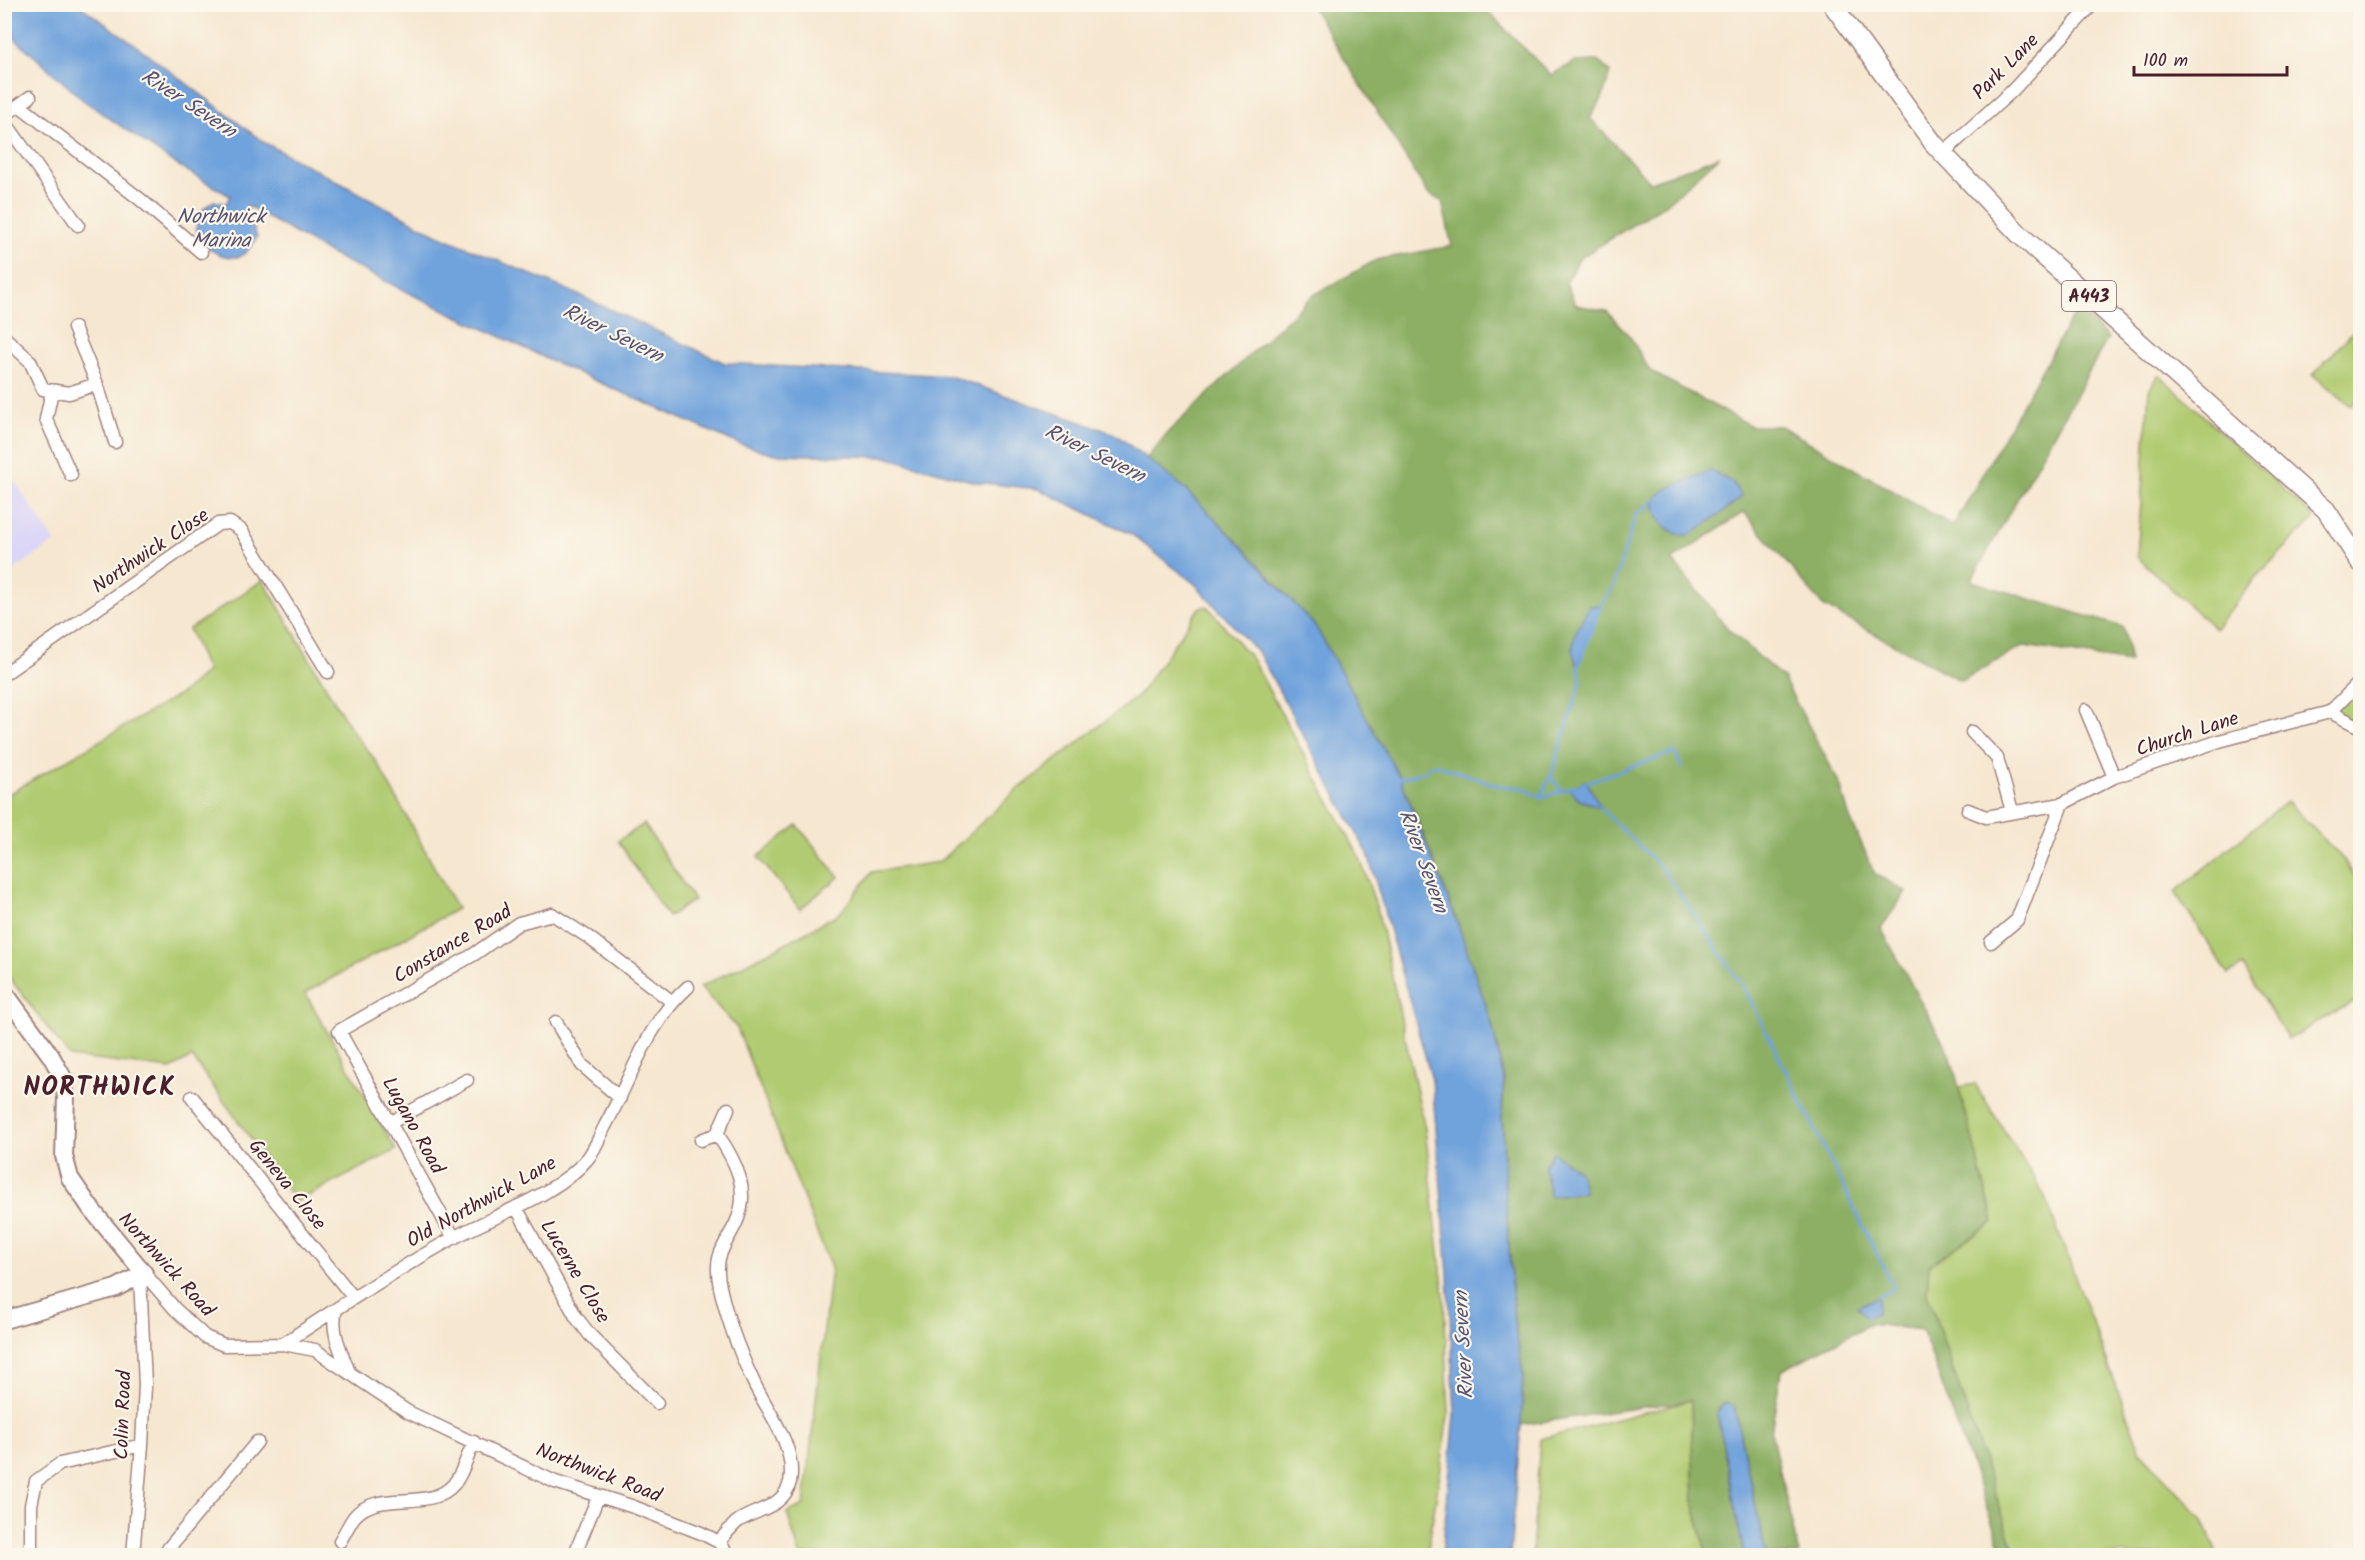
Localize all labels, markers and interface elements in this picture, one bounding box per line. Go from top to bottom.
street label: Park Lane [1965,26,2048,109]
scale bar [2134,39,2287,77]
text: 100 m [2143,47,2188,76]
water label: River Severn [134,61,244,148]
water label: Northwick Marina [177,201,268,258]
road number: A443 [2062,281,2116,311]
water label: River Severn [557,296,670,374]
water label: River Severn [1039,416,1152,494]
street label: Northwick Close [86,500,216,603]
street label: Church Lane [2132,703,2243,767]
water label: River Severn [1389,805,1457,920]
street label: Constance Road [387,896,520,993]
district label: NORTHWICK [24,1067,176,1109]
street label: Lugano Road [372,1071,453,1182]
street label: Geneva Close [239,1132,334,1238]
street label: Old Northwick Lane [401,1148,563,1257]
street label: Northwick Road [109,1205,222,1326]
street label: Lucerne Close [531,1214,618,1330]
water label: River Severn [1445,1288,1484,1400]
street label: Colin Road [106,1369,142,1460]
street label: Northwick Road [531,1435,667,1513]

